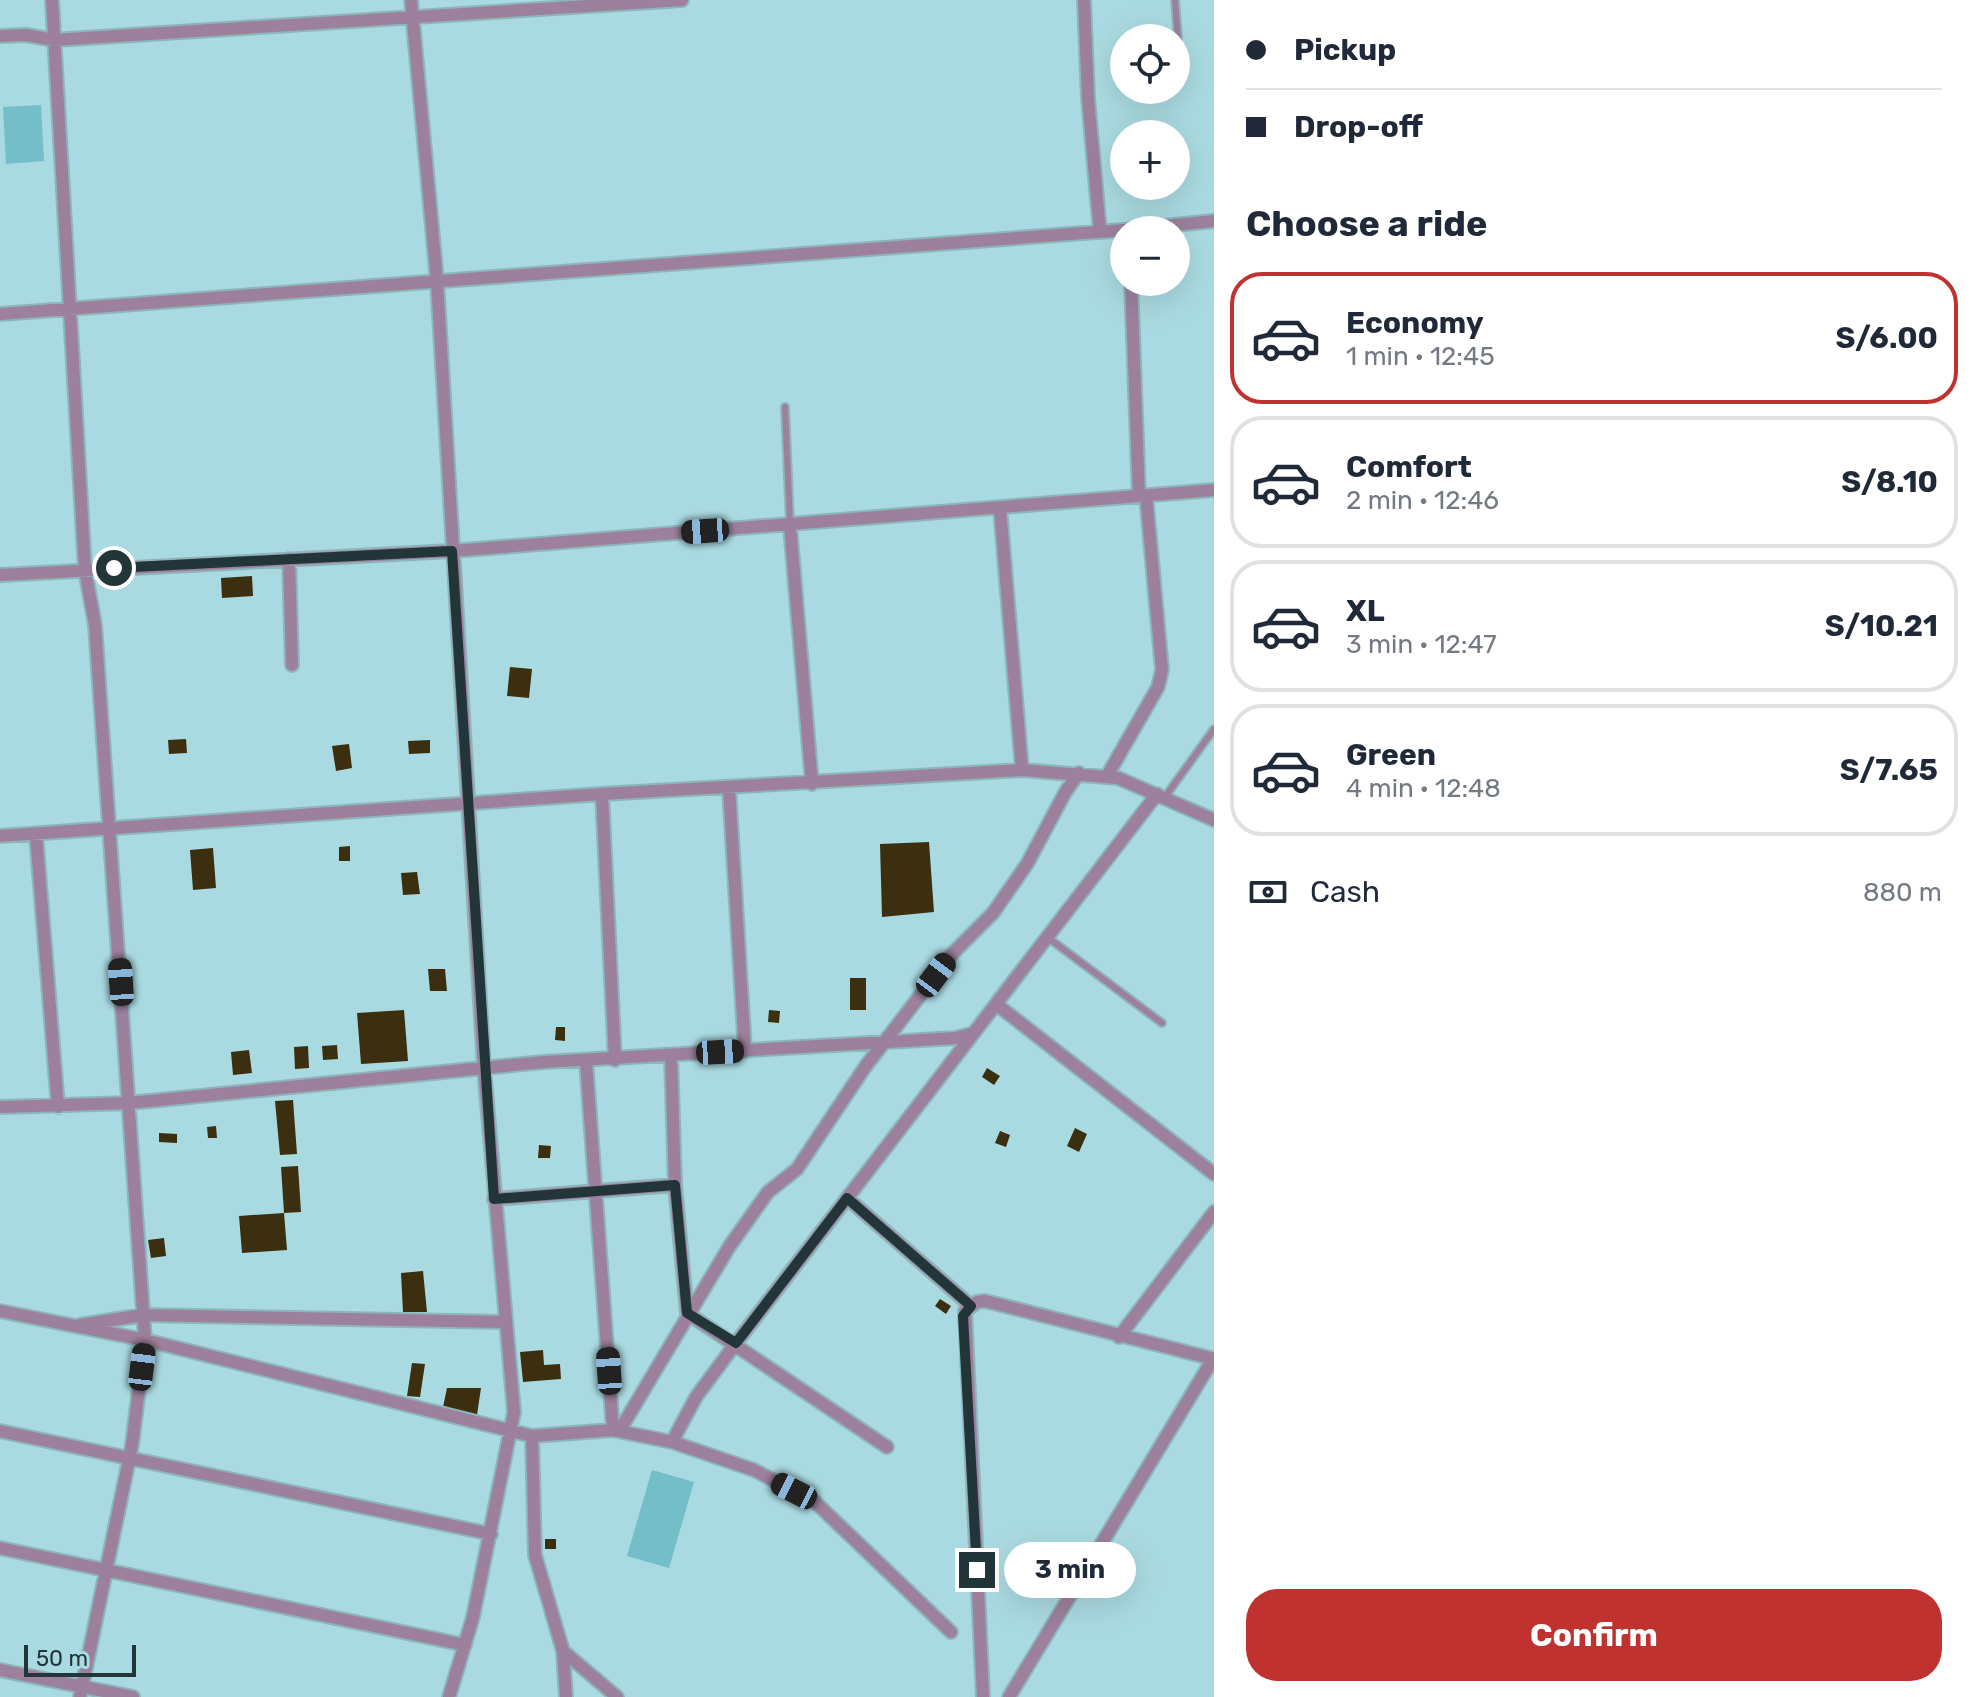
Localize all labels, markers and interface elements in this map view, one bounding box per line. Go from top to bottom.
map controls [1110,24,1190,296]
button: locate [1110,24,1190,104]
text: Pickup [1294,32,1396,68]
text: Drop-off [1294,109,1423,145]
button: + [1110,120,1190,200]
text: Choose a ride [1246,202,1487,245]
button: − [1110,216,1190,296]
icon: car [1250,302,1322,374]
text: Economy [1346,305,1484,341]
text: S/6.00 [1835,320,1938,356]
text: 1 min · 12:45 [1346,341,1495,372]
icon: car [1250,446,1322,518]
text: Comfort [1346,449,1472,485]
text: S/8.10 [1841,464,1938,500]
text: 2 min · 12:46 [1346,485,1499,516]
car [680,517,730,545]
route start [96,550,132,586]
icon: car [1250,590,1322,662]
text: XL [1346,593,1385,629]
text: S/10.21 [1825,608,1938,644]
text: 3 min · 12:47 [1346,629,1497,660]
icon: car [1250,734,1322,806]
text: Green [1346,737,1436,773]
text: S/7.65 [1840,752,1938,788]
text: 4 min · 12:48 [1346,773,1501,804]
icon: cash [1246,870,1290,914]
text: Cash [1310,874,1380,910]
text: 880 m [1863,877,1942,908]
car [912,949,960,1001]
car [107,957,135,1007]
car [695,1039,745,1065]
car [127,1342,157,1392]
car [595,1346,623,1396]
car [767,1469,821,1513]
callout: 3 min [1005,1542,1137,1598]
route end [959,1552,995,1588]
text: 3 min [1035,1554,1105,1585]
button: Confirm [1246,1589,1942,1681]
scale bar [24,1641,136,1677]
text: 50 m [36,1645,88,1672]

